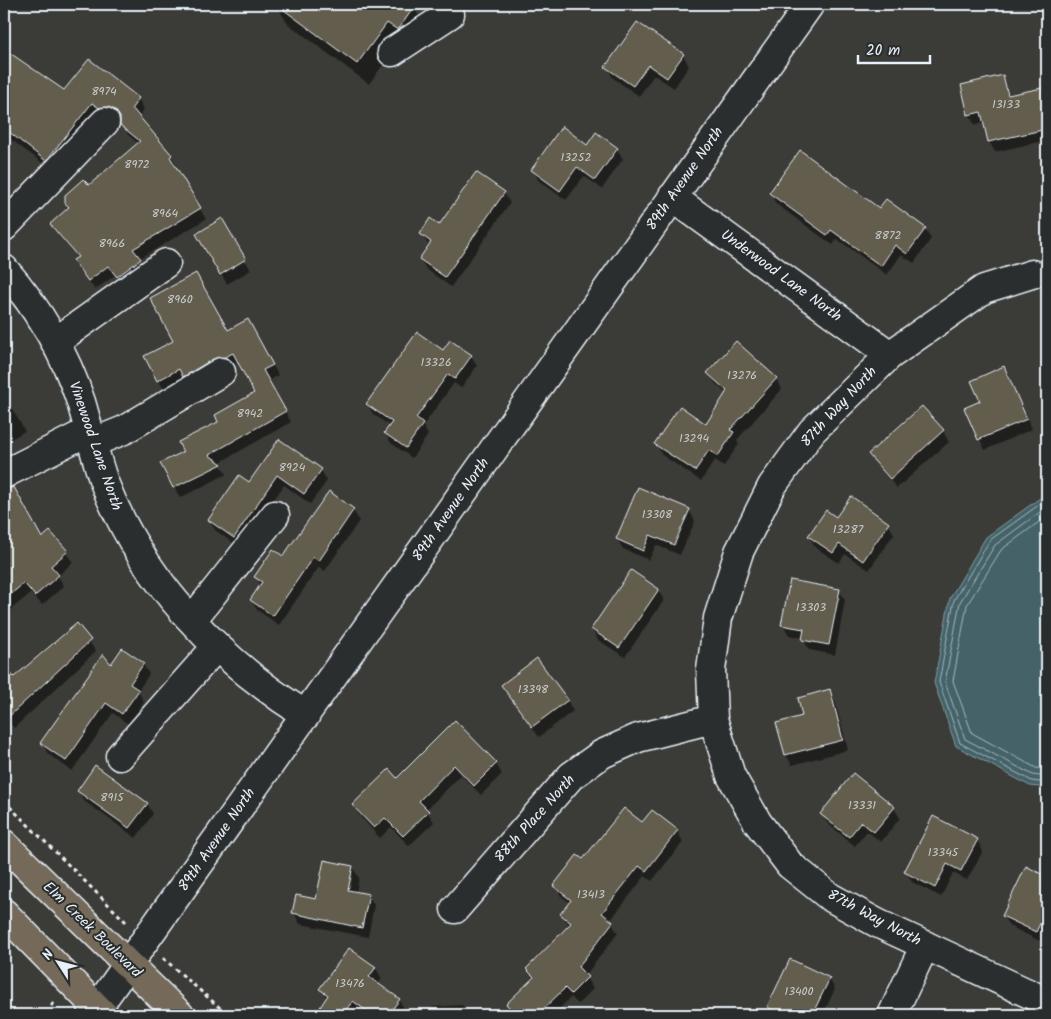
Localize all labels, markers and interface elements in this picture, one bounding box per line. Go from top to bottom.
scale bar [858,32,931,64]
text: 20 m [866,39,900,63]
house number: 8974 [91,82,117,101]
house number: 13133 [992,95,1020,114]
street label: 89th Avenue North [640,122,730,236]
house number: 13252 [560,148,592,167]
house number: 8972 [124,155,150,174]
house number: 8964 [152,204,179,223]
street label: Underwood Lane North [715,224,847,328]
house number: 8872 [875,226,902,245]
house number: 8966 [99,234,125,253]
house number: 8960 [167,290,193,309]
house number: 13326 [420,353,452,372]
street label: 87th Way North [795,361,883,453]
house number: 13276 [727,366,757,385]
street label: Vinewood Lane North [62,378,128,514]
house number: 8942 [237,404,263,423]
house number: 13294 [679,429,709,448]
street label: 89th Avenue North [406,453,496,567]
house number: 8924 [279,458,306,477]
house number: 13308 [642,505,673,524]
house number: 13287 [833,520,864,539]
house number: 13303 [796,598,826,617]
house number: 13398 [518,680,549,699]
street label: 88th Place North [489,769,581,869]
street label: 89th Avenue North [172,783,262,897]
house number: 8915 [100,788,125,807]
house number: 13331 [848,796,876,815]
house number: 13345 [928,843,960,862]
street label: Elm Creek Boulevard [37,876,148,984]
street label: 87th Way North [823,883,925,953]
house number: 13413 [577,885,605,904]
north arrow [32,936,82,986]
text: N [37,945,60,965]
house number: 13476 [335,974,365,993]
house number: 13400 [784,982,814,1001]

